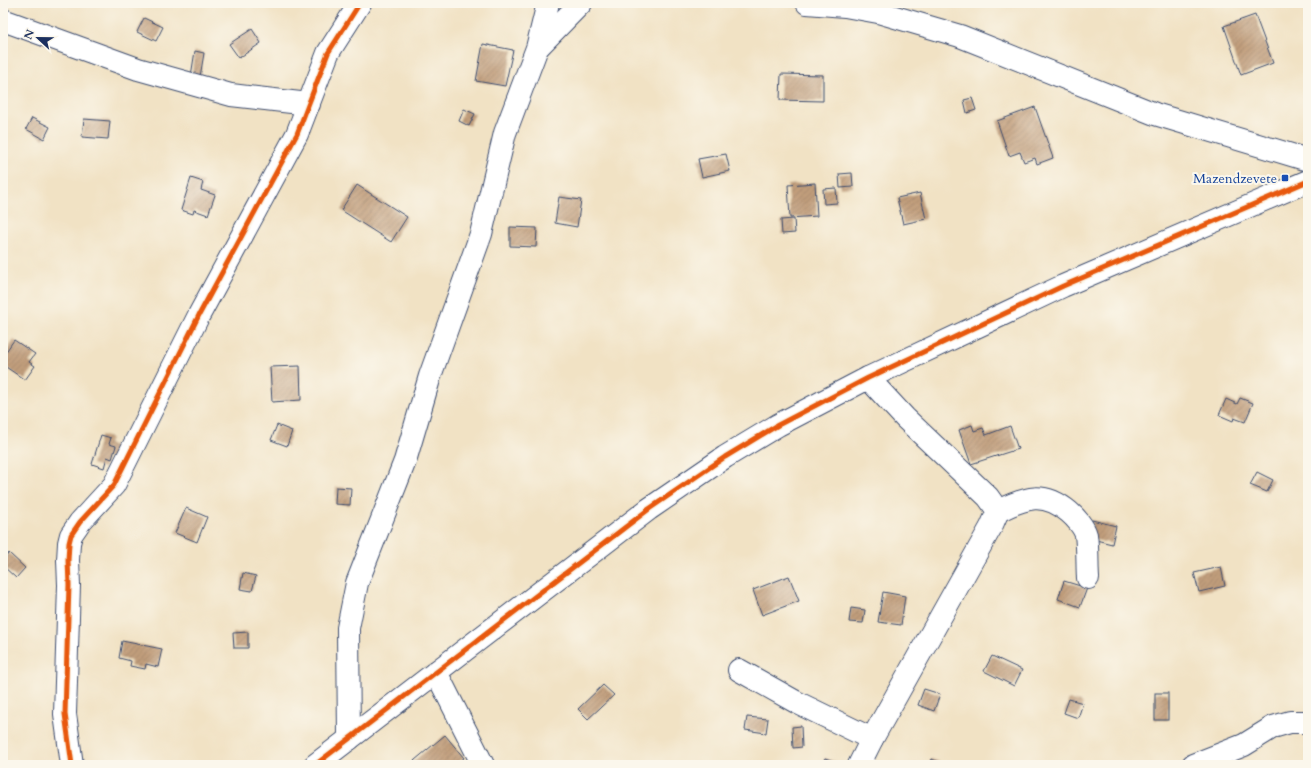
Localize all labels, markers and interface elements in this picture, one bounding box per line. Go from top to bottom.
north arrow [18,18,58,58]
text: N [20,27,38,42]
place label: Mazendzevete [1193,169,1277,188]
marker: Mazendzevete [1280,173,1290,183]

